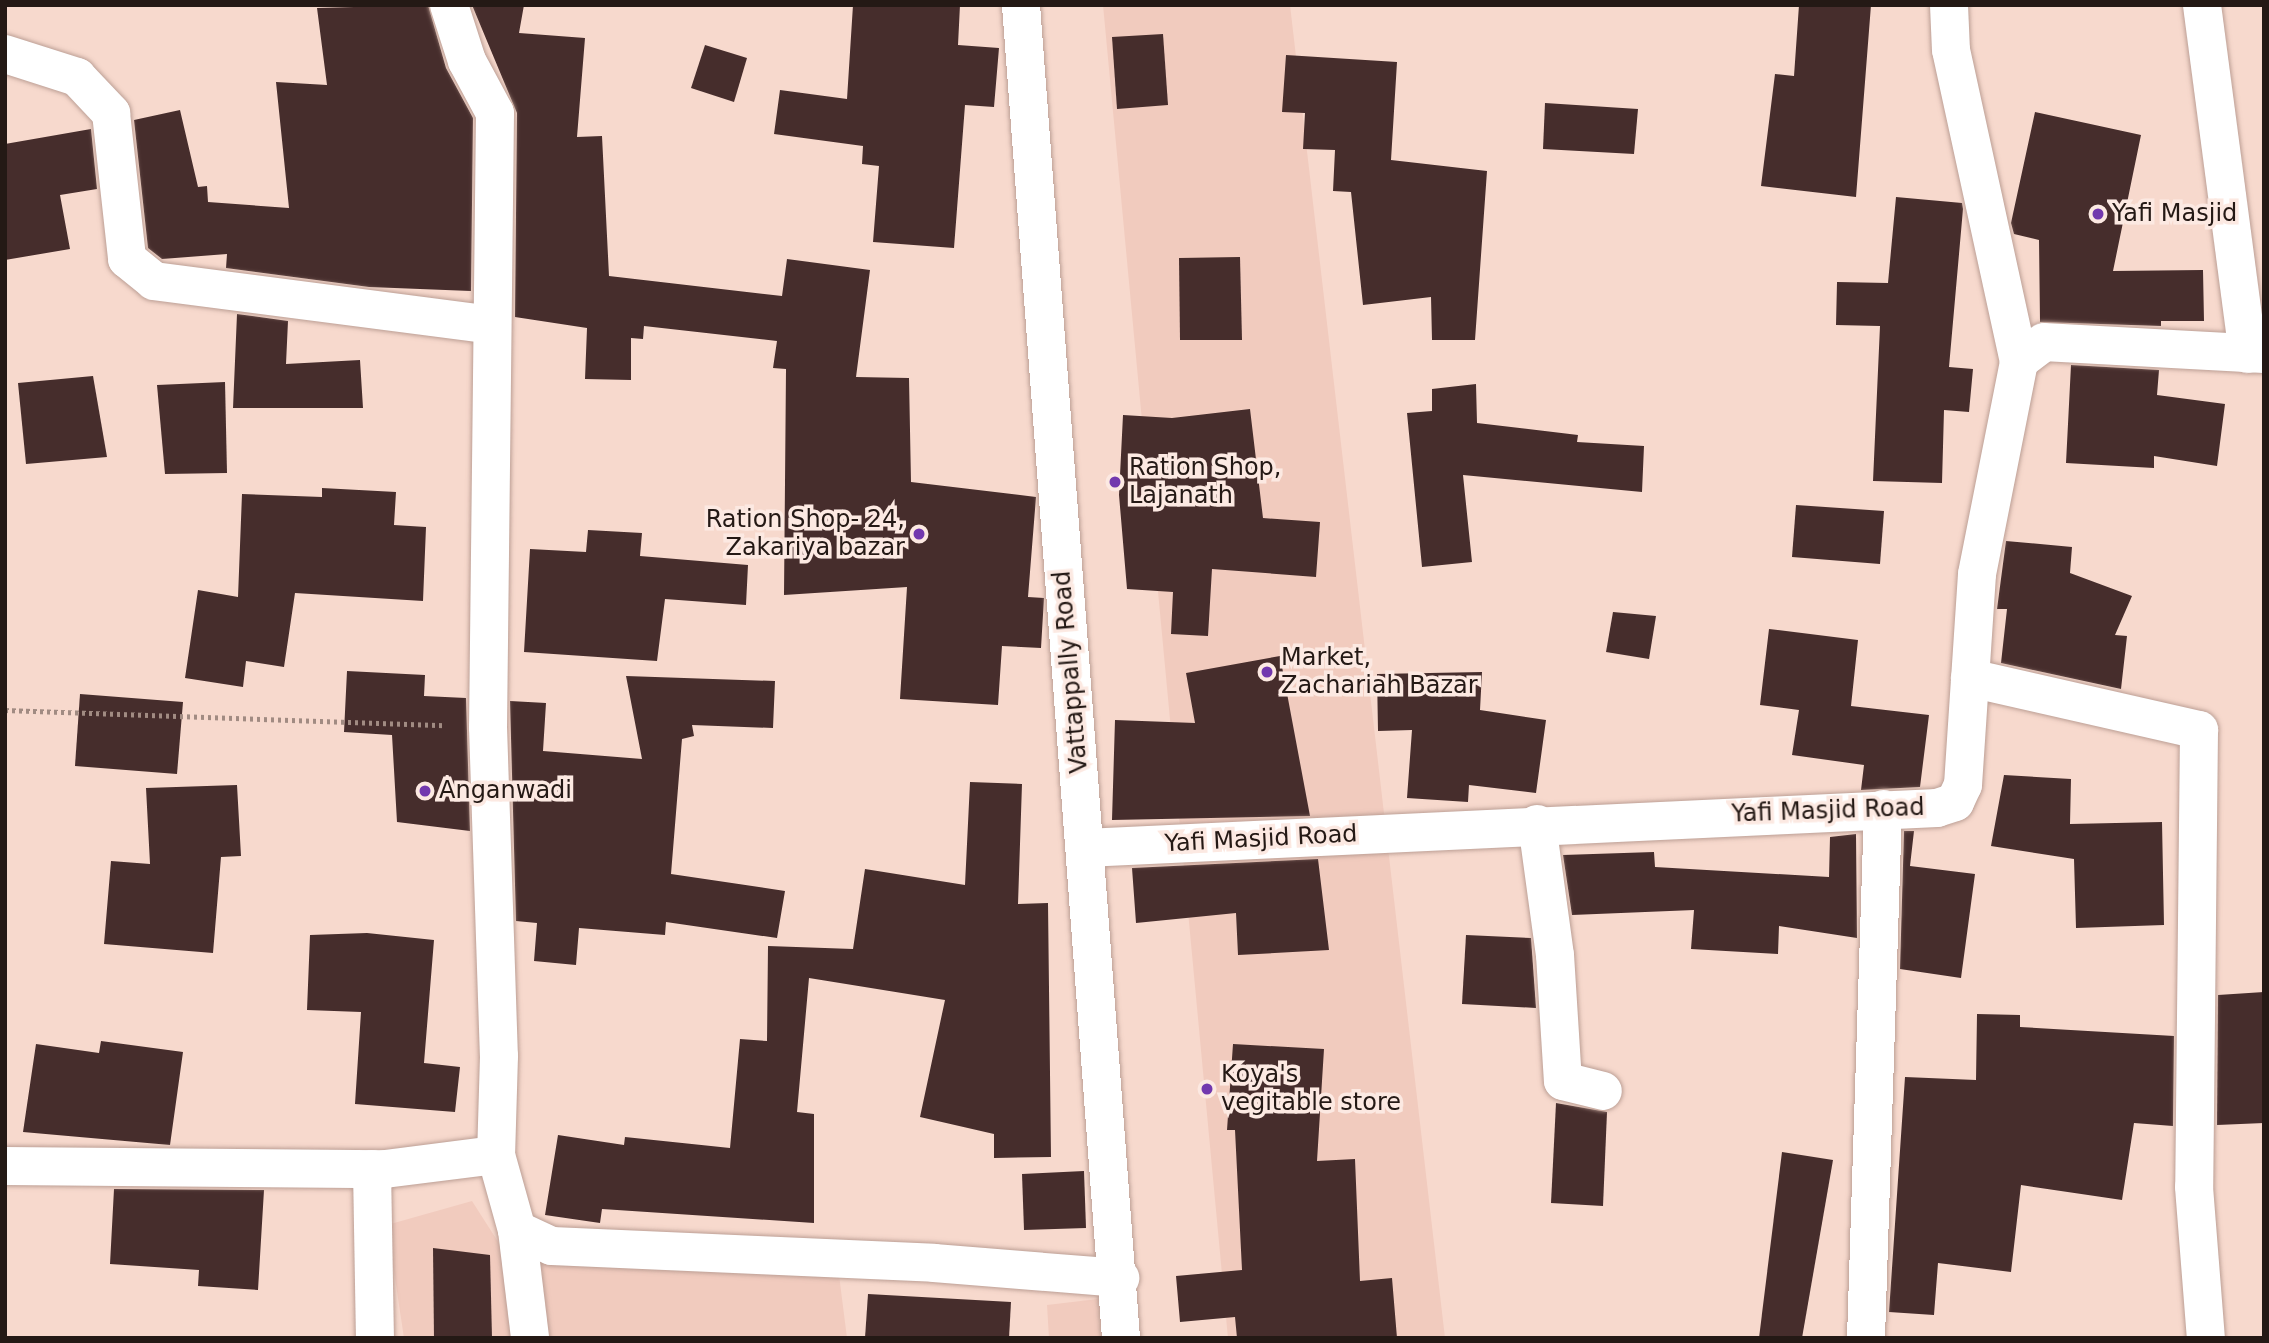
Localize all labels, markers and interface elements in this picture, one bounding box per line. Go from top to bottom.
place label: Yafi Masjid [2112,200,2237,228]
marker: Yafi Masjid [2090,206,2106,222]
place label: Ration Shop, Lajanath [1129,454,1281,510]
marker: Ration Shop, Lajanath [1107,474,1123,490]
place label: Ration Shop- 24, Zakariya bazar [706,506,905,562]
marker: Ration Shop- 24, Zakariya bazar [911,526,927,542]
street label: Vattappally Road [1048,569,1094,775]
place label: Market, Zachariah Bazar [1281,644,1478,700]
marker: Market, Zachariah Bazar [1259,664,1275,680]
place label: Anganwadi [439,777,572,805]
marker: Anganwadi [417,783,433,799]
street label: Yafi Masjid Road [1731,793,1925,829]
street label: Yafi Masjid Road [1164,820,1358,858]
place label: Koya's vegitable store [1221,1061,1401,1117]
marker: Koya's vegitable store [1199,1081,1215,1097]

